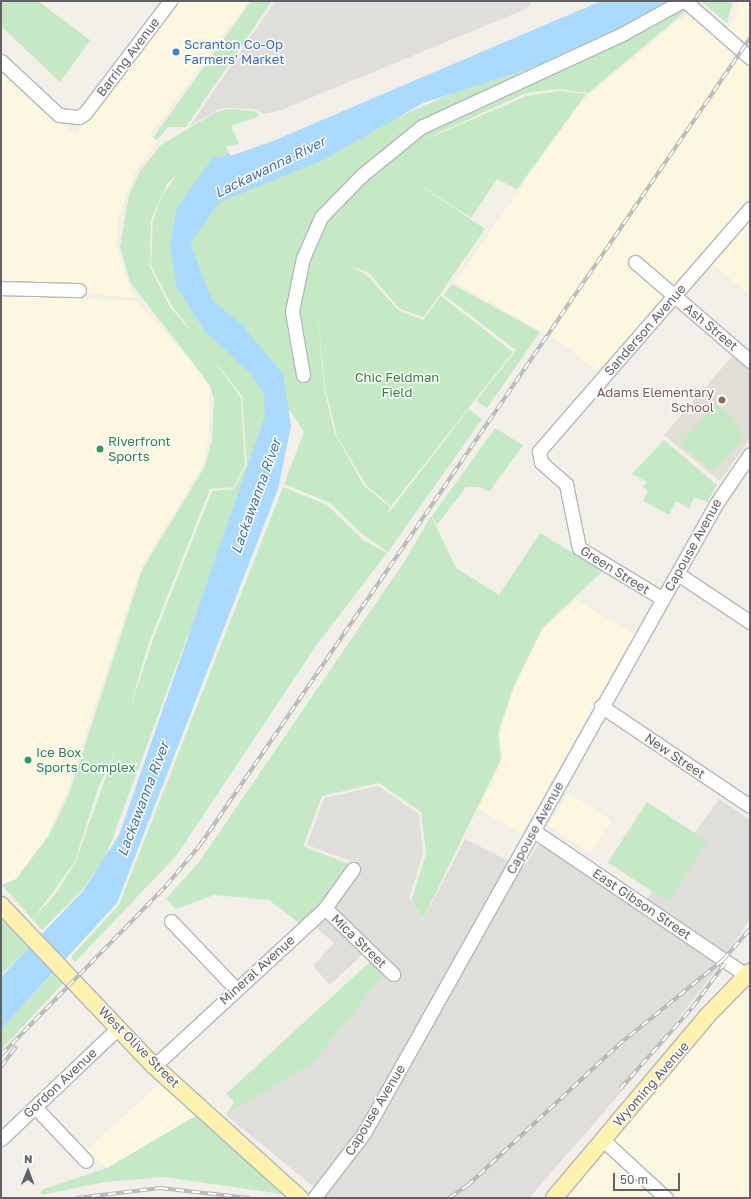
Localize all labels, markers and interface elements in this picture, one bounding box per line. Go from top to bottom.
street label: Barring Avenue [93,14,163,100]
place label: Scranton Co-Op Farmers' Market [184,37,284,68]
marker: Scranton Co-Op Farmers' Market [171,47,181,57]
water label: Lackawanna River [212,133,328,201]
street label: Sanderson Avenue [601,281,689,379]
street label: Ash Street [681,300,741,354]
park label: Chic Feldman Field [355,370,439,401]
place label: Adams Elementary School [597,385,714,416]
marker: Adams Elementary School [717,395,727,405]
place label: Riverfront Sports [108,434,171,465]
water label: Lackawanna River [227,436,285,556]
marker: Riverfront Sports [95,444,105,454]
street label: Capouse Avenue [661,496,725,594]
street label: Green Street [577,542,653,598]
street label: New Street [642,730,708,782]
water label: Lackawanna River [113,739,173,859]
place label: Ice Box Sports Complex [36,745,135,776]
marker: Ice Box Sports Complex [23,755,33,765]
street label: Capouse Avenue [503,779,567,877]
street label: East Gibson Street [590,865,694,943]
street label: Mica Street [328,911,390,971]
street label: Mineral Avenue [216,932,298,1008]
street label: West Olive Street [95,1003,183,1091]
street label: Wyoming Avenue [610,1038,692,1130]
street label: Gordon Avenue [20,1045,100,1121]
street label: Capouse Avenue [342,1062,408,1158]
north arrow [8,1151,48,1191]
text: N [24,1152,33,1165]
scale bar [615,1165,682,1191]
text: 50 m [620,1172,648,1187]

